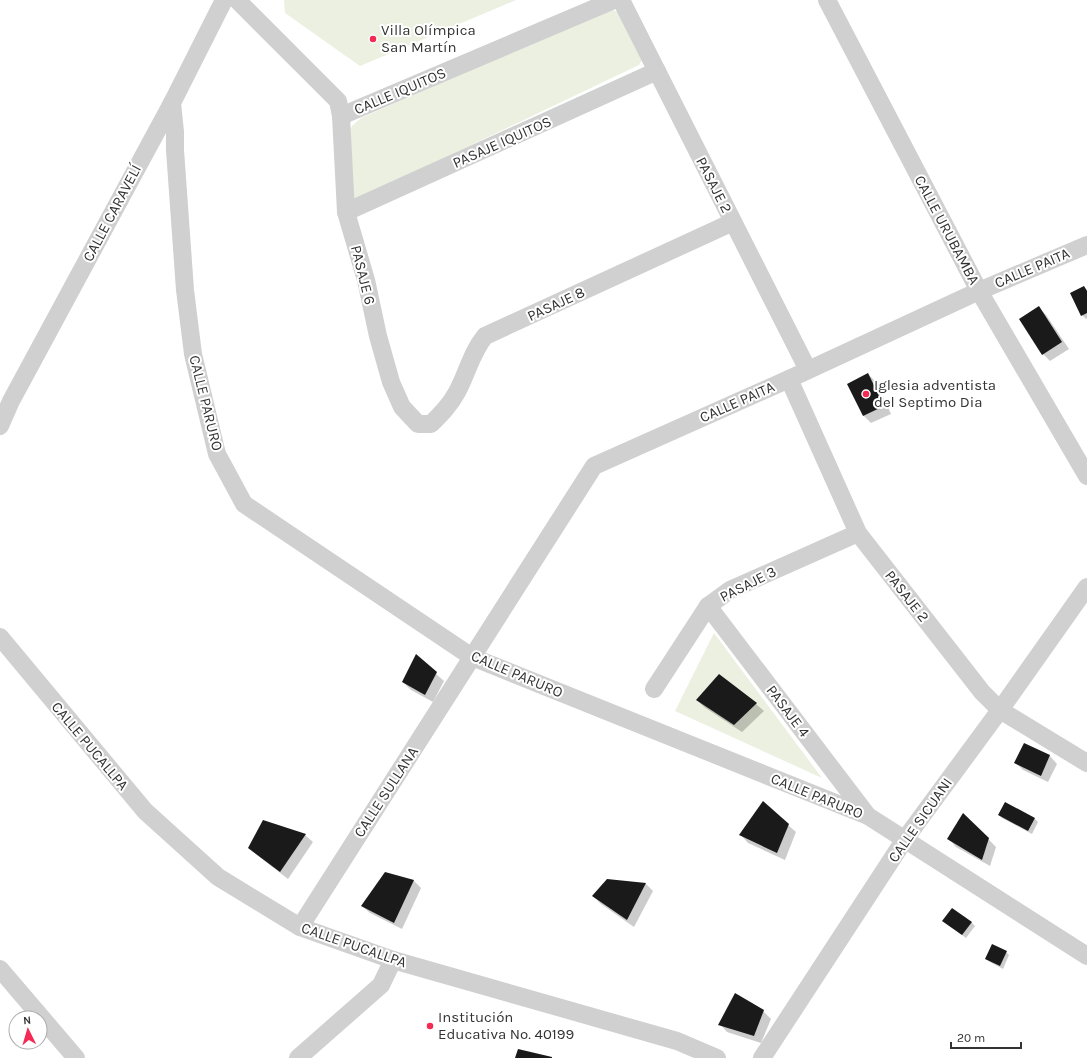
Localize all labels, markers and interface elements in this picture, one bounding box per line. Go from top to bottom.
place label: Villa Olímpica San Martín [381,21,476,56]
marker: Villa Olímpica San Martín [368,34,378,44]
street label: CALLE IQUITOS [351,64,449,118]
street label: PASAJE IQUITOS [450,112,554,172]
street label: PASAJE 2 [692,154,736,216]
street label: CALLE CARAVELÍ [79,161,145,265]
street label: CALLE URUBAMBA [911,172,984,288]
street label: PASAJE 6 [347,243,379,307]
street label: CALLE PAITA [992,244,1073,292]
street label: PASAJE 8 [524,283,588,325]
street label: CALLE PARURO [185,353,227,453]
place label: Iglesia adventista del Septimo Dia [874,376,996,411]
street label: CALLE PAITA [697,377,777,426]
marker: Iglesia adventista del Septimo Dia [861,389,871,399]
street label: PASAJE 3 [717,562,779,606]
street label: PASAJE 2 [881,567,933,625]
street label: CALLE PARURO [468,647,566,701]
street label: PASAJE 4 [763,681,814,741]
street label: CALLE PUCALLPA [48,698,133,794]
street label: CALLE SULLANA [350,743,422,841]
street label: CALLE PARURO [768,769,866,823]
street label: CALLE SICUANI [884,774,956,866]
street label: CALLE PUCALLPA [299,919,409,972]
place label: Institución Educativa No. 40199 [438,1008,574,1043]
north arrow [8,1010,48,1050]
text: N [23,1014,32,1027]
marker: Institución Educativa No. 40199 [425,1021,435,1031]
scale bar [951,1024,1021,1050]
text: 20 m [957,1031,985,1045]

